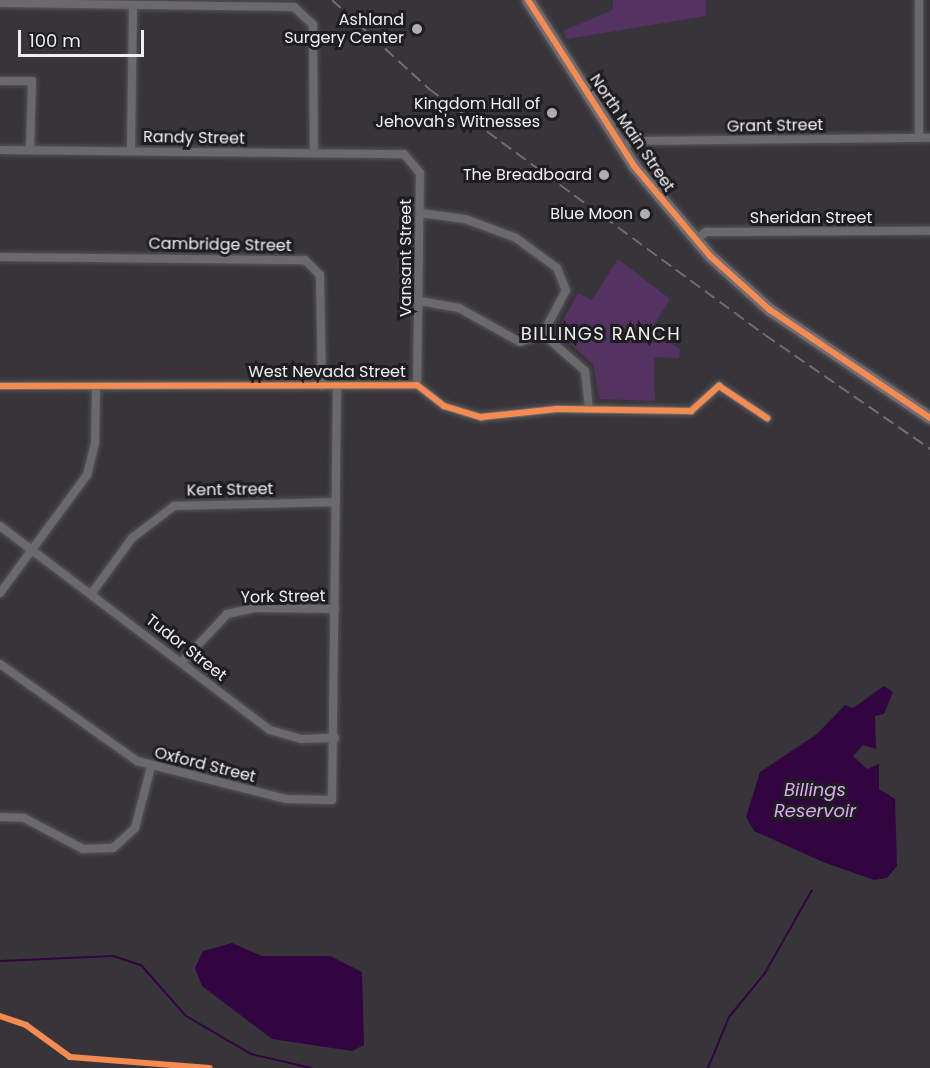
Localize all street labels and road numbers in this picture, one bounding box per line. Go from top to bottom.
street label: North Main Street [586,71,678,195]
street label: Grant Street [727,116,823,136]
street label: Randy Street [143,128,245,148]
street label: Vansant Street [396,199,416,317]
street label: Sheridan Street [750,208,872,228]
street label: Cambridge Street [148,234,292,256]
street label: West Nevada Street [248,362,406,382]
street label: Kent Street [186,480,274,500]
street label: York Street [240,587,326,607]
street label: Tudor Street [142,611,230,685]
street label: Oxford Street [152,743,258,787]

